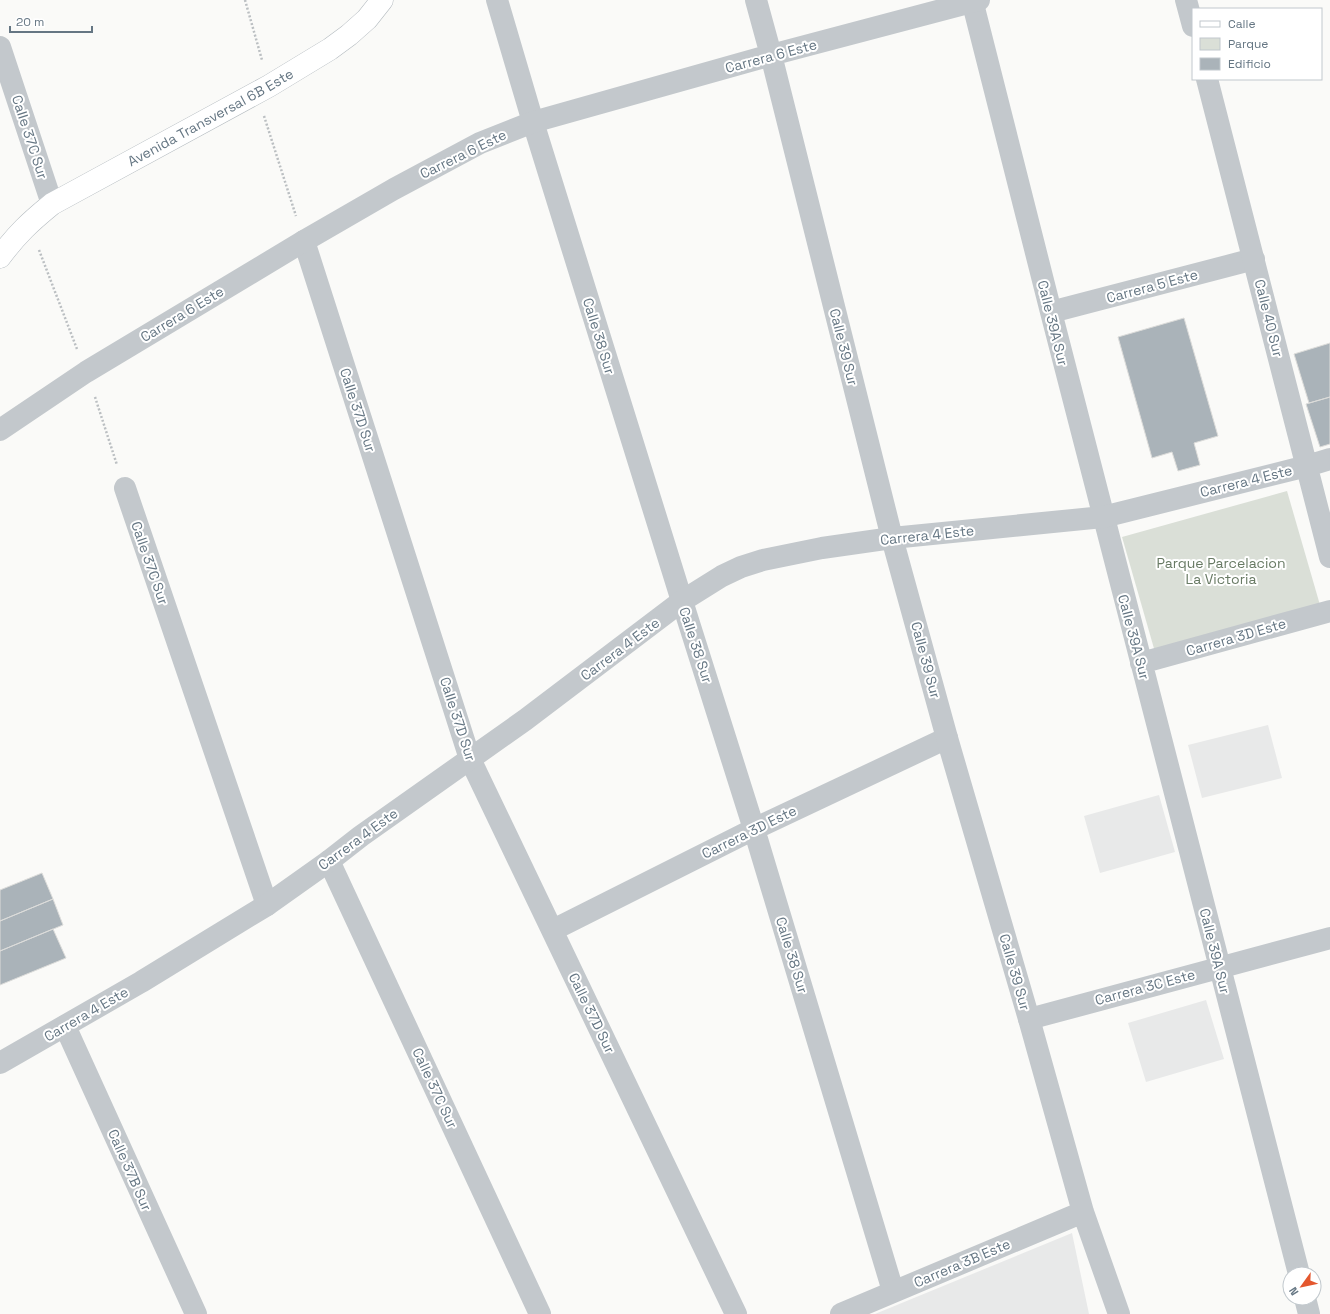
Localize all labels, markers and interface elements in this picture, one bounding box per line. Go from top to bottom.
scale bar [10,8,92,34]
legend [1192,8,1322,80]
text: 20 m [16,14,44,30]
text: Calle [1228,16,1256,32]
street label: Carrera 6 Este [723,35,819,77]
text: Parque [1228,36,1268,52]
text: Edificio [1228,56,1271,72]
street label: Avenida Transversal 6B Este [124,64,297,170]
street label: Calle 37C Sur [8,93,52,181]
street label: Carrera 6 Este [417,125,509,183]
street label: Carrera 5 Este [1104,265,1200,307]
street label: Calle 40 Sur [1251,277,1287,359]
street label: Calle 39A Sur [1034,278,1072,368]
street label: Carrera 6 Este [137,282,227,346]
street label: Calle 38 Sur [579,296,619,376]
street label: Calle 39 Sur [826,307,862,387]
street label: Calle 37D Sur [336,366,380,454]
street label: Carrera 4 Este [1198,461,1294,501]
street label: Calle 37C Sur [127,519,173,607]
street label: Carrera 4 Este [879,521,975,549]
park label: Parque Parcelacion La Victoria [1156,554,1286,588]
street label: Calle 39A Sur [1114,592,1154,682]
street label: Calle 38 Sur [675,605,717,685]
street label: Carrera 4 Este [577,613,663,685]
street label: Carrera 3D Este [1184,614,1288,660]
street label: Calle 39 Sur [907,620,945,700]
street label: Calle 37D Sur [436,675,480,763]
street label: Carrera 3D Este [699,801,799,863]
street label: Carrera 4 Este [315,804,401,874]
street label: Calle 39A Sur [1196,906,1234,996]
street label: Calle 38 Sur [772,915,812,995]
street label: Calle 39 Sur [995,932,1035,1012]
street label: Carrera 3C Este [1093,965,1197,1009]
street label: Calle 37D Sur [565,970,619,1056]
street label: Carrera 4 Este [41,983,131,1045]
street label: Calle 37C Sur [408,1045,462,1131]
street label: Calle 37B Sur [104,1126,156,1214]
street label: Carrera 3B Este [911,1235,1013,1291]
north arrow [1282,1266,1322,1306]
text: N [1286,1285,1301,1298]

